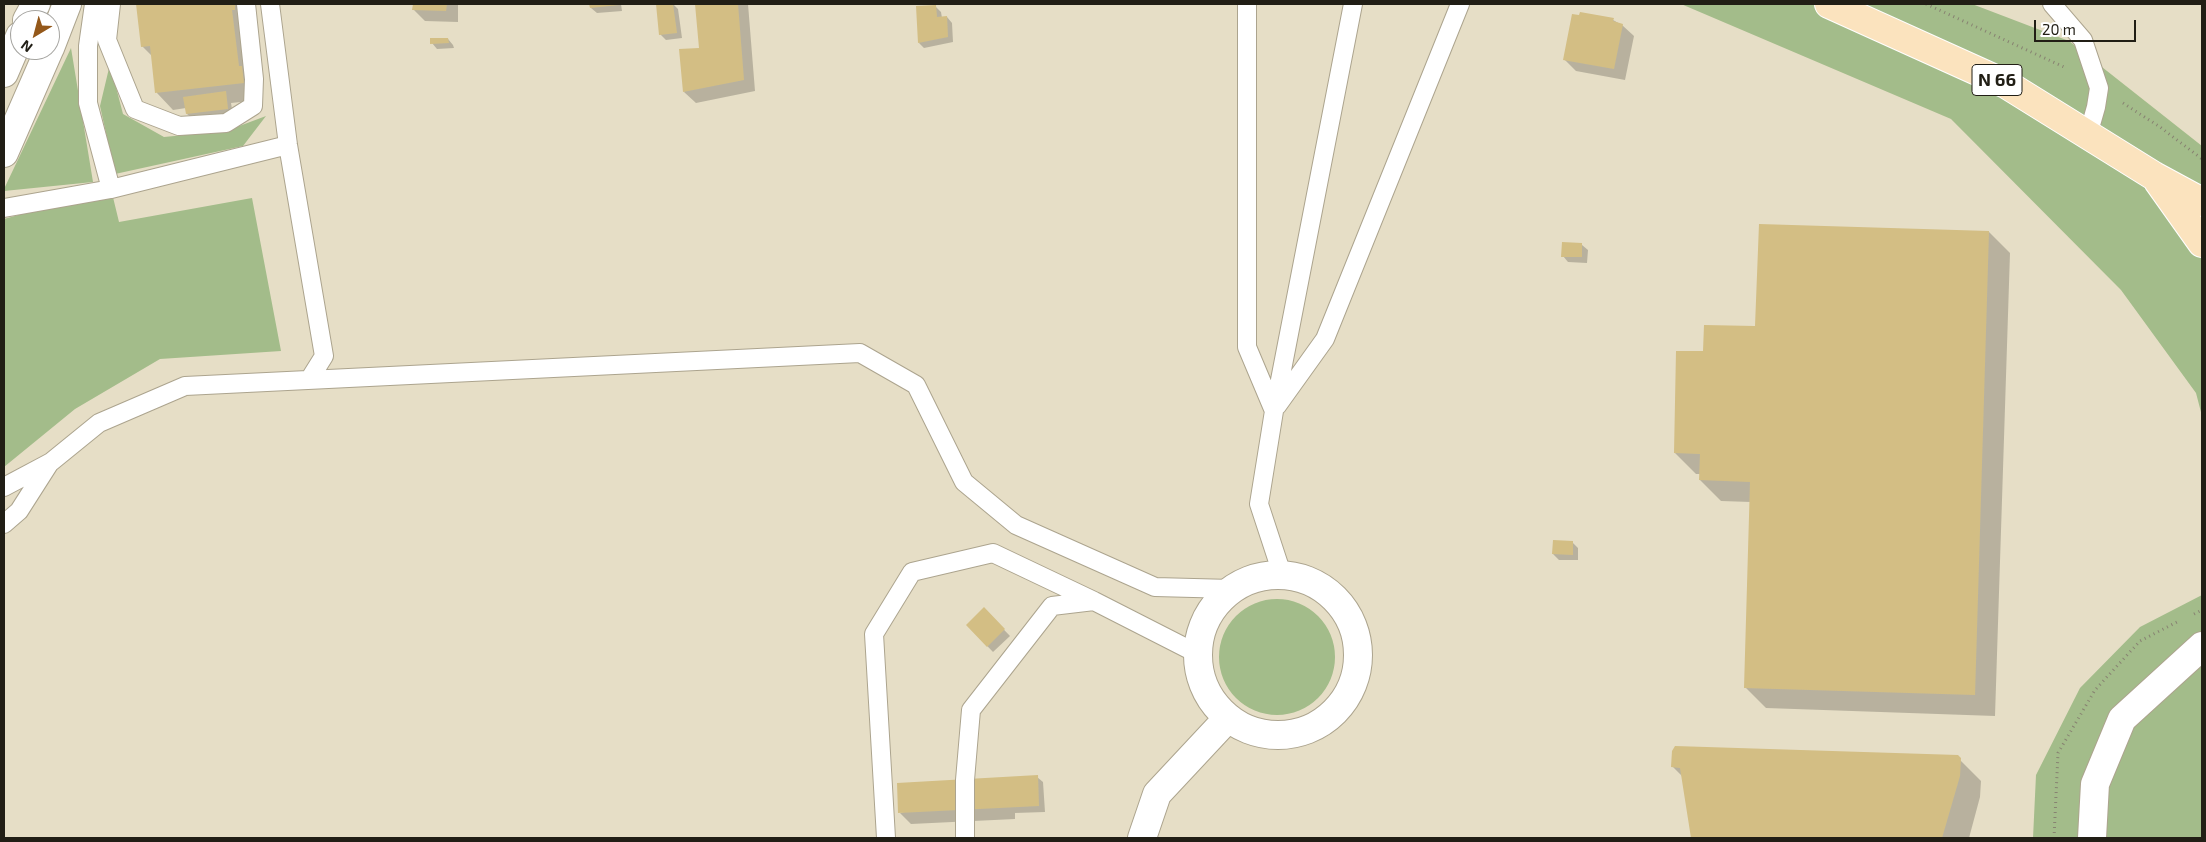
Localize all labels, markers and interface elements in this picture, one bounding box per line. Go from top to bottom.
north arrow [10,10,60,60]
scale bar [2036,10,2138,42]
text: 20 m [2042,20,2076,38]
text: N [17,37,35,56]
road number: N 66 [1972,64,2022,96]

